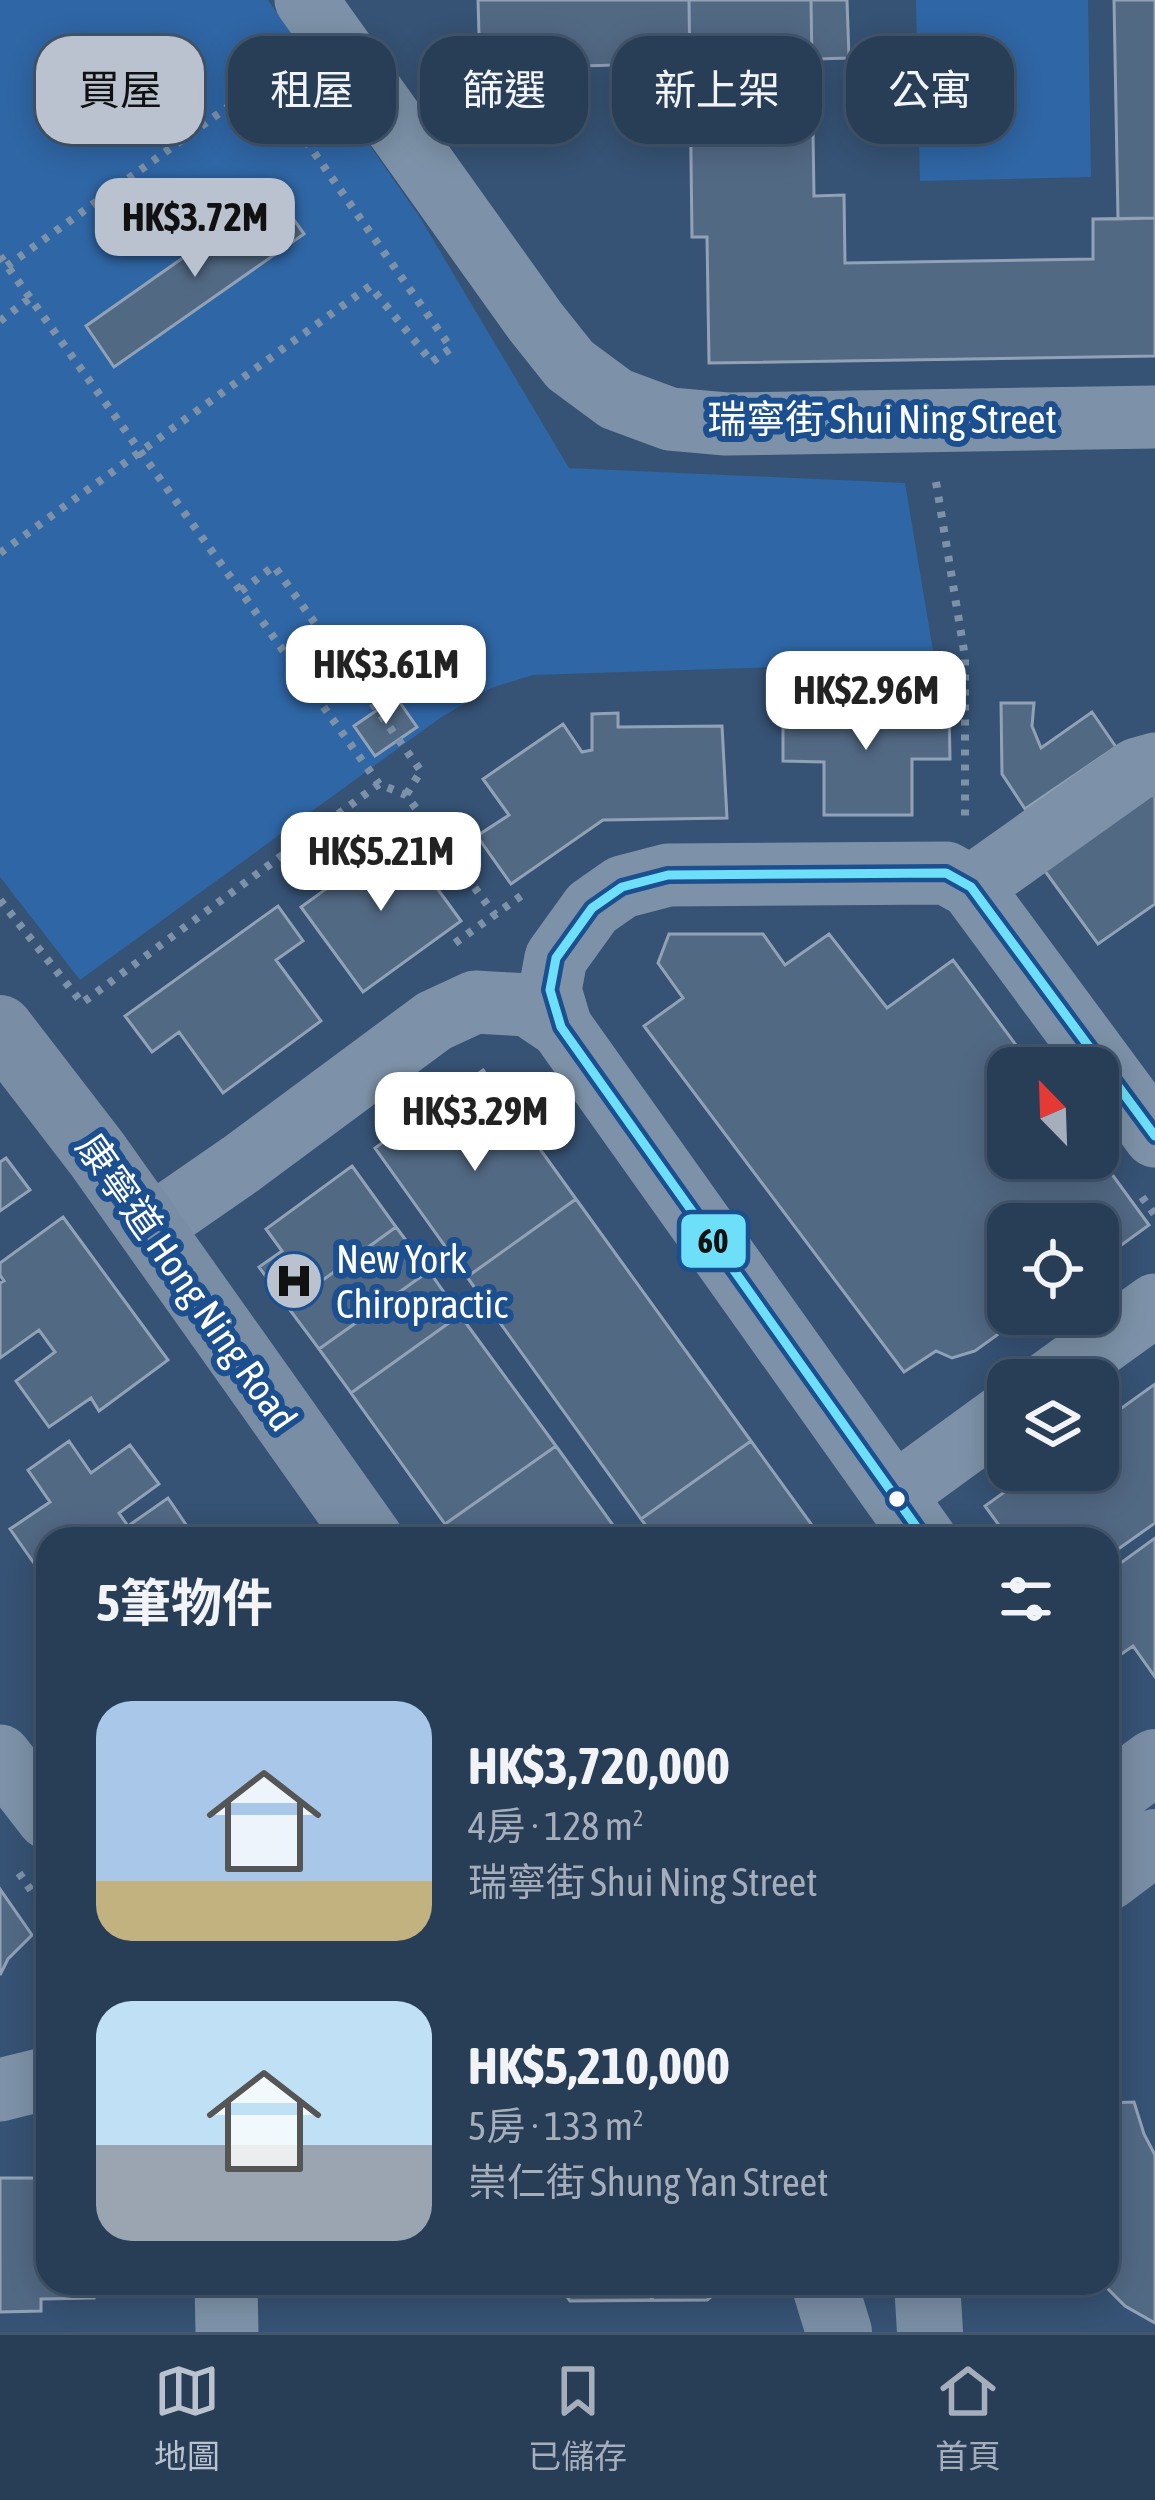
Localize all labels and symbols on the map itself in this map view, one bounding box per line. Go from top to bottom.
pin: HK$3.72M [71,178,319,280]
street label: 瑞寧街 Shui Ning Street [707,397,1057,441]
pin: HK$3.61M [262,625,510,727]
pin: HK$2.96M [742,651,990,753]
pin: HK$5.21M [257,812,505,914]
north arrow [987,1047,1119,1179]
pin: HK$3.29M [351,1072,599,1174]
street label: 康寧道 Hong Ning Road [68,1125,306,1439]
line badge: 60 [679,1212,748,1270]
text: 60 [697,1222,729,1260]
place label: New York Chiropractic [336,1237,508,1326]
hospital icon: New York Chiropractic [263,1250,325,1312]
unlabelled marker [886,1488,908,1510]

